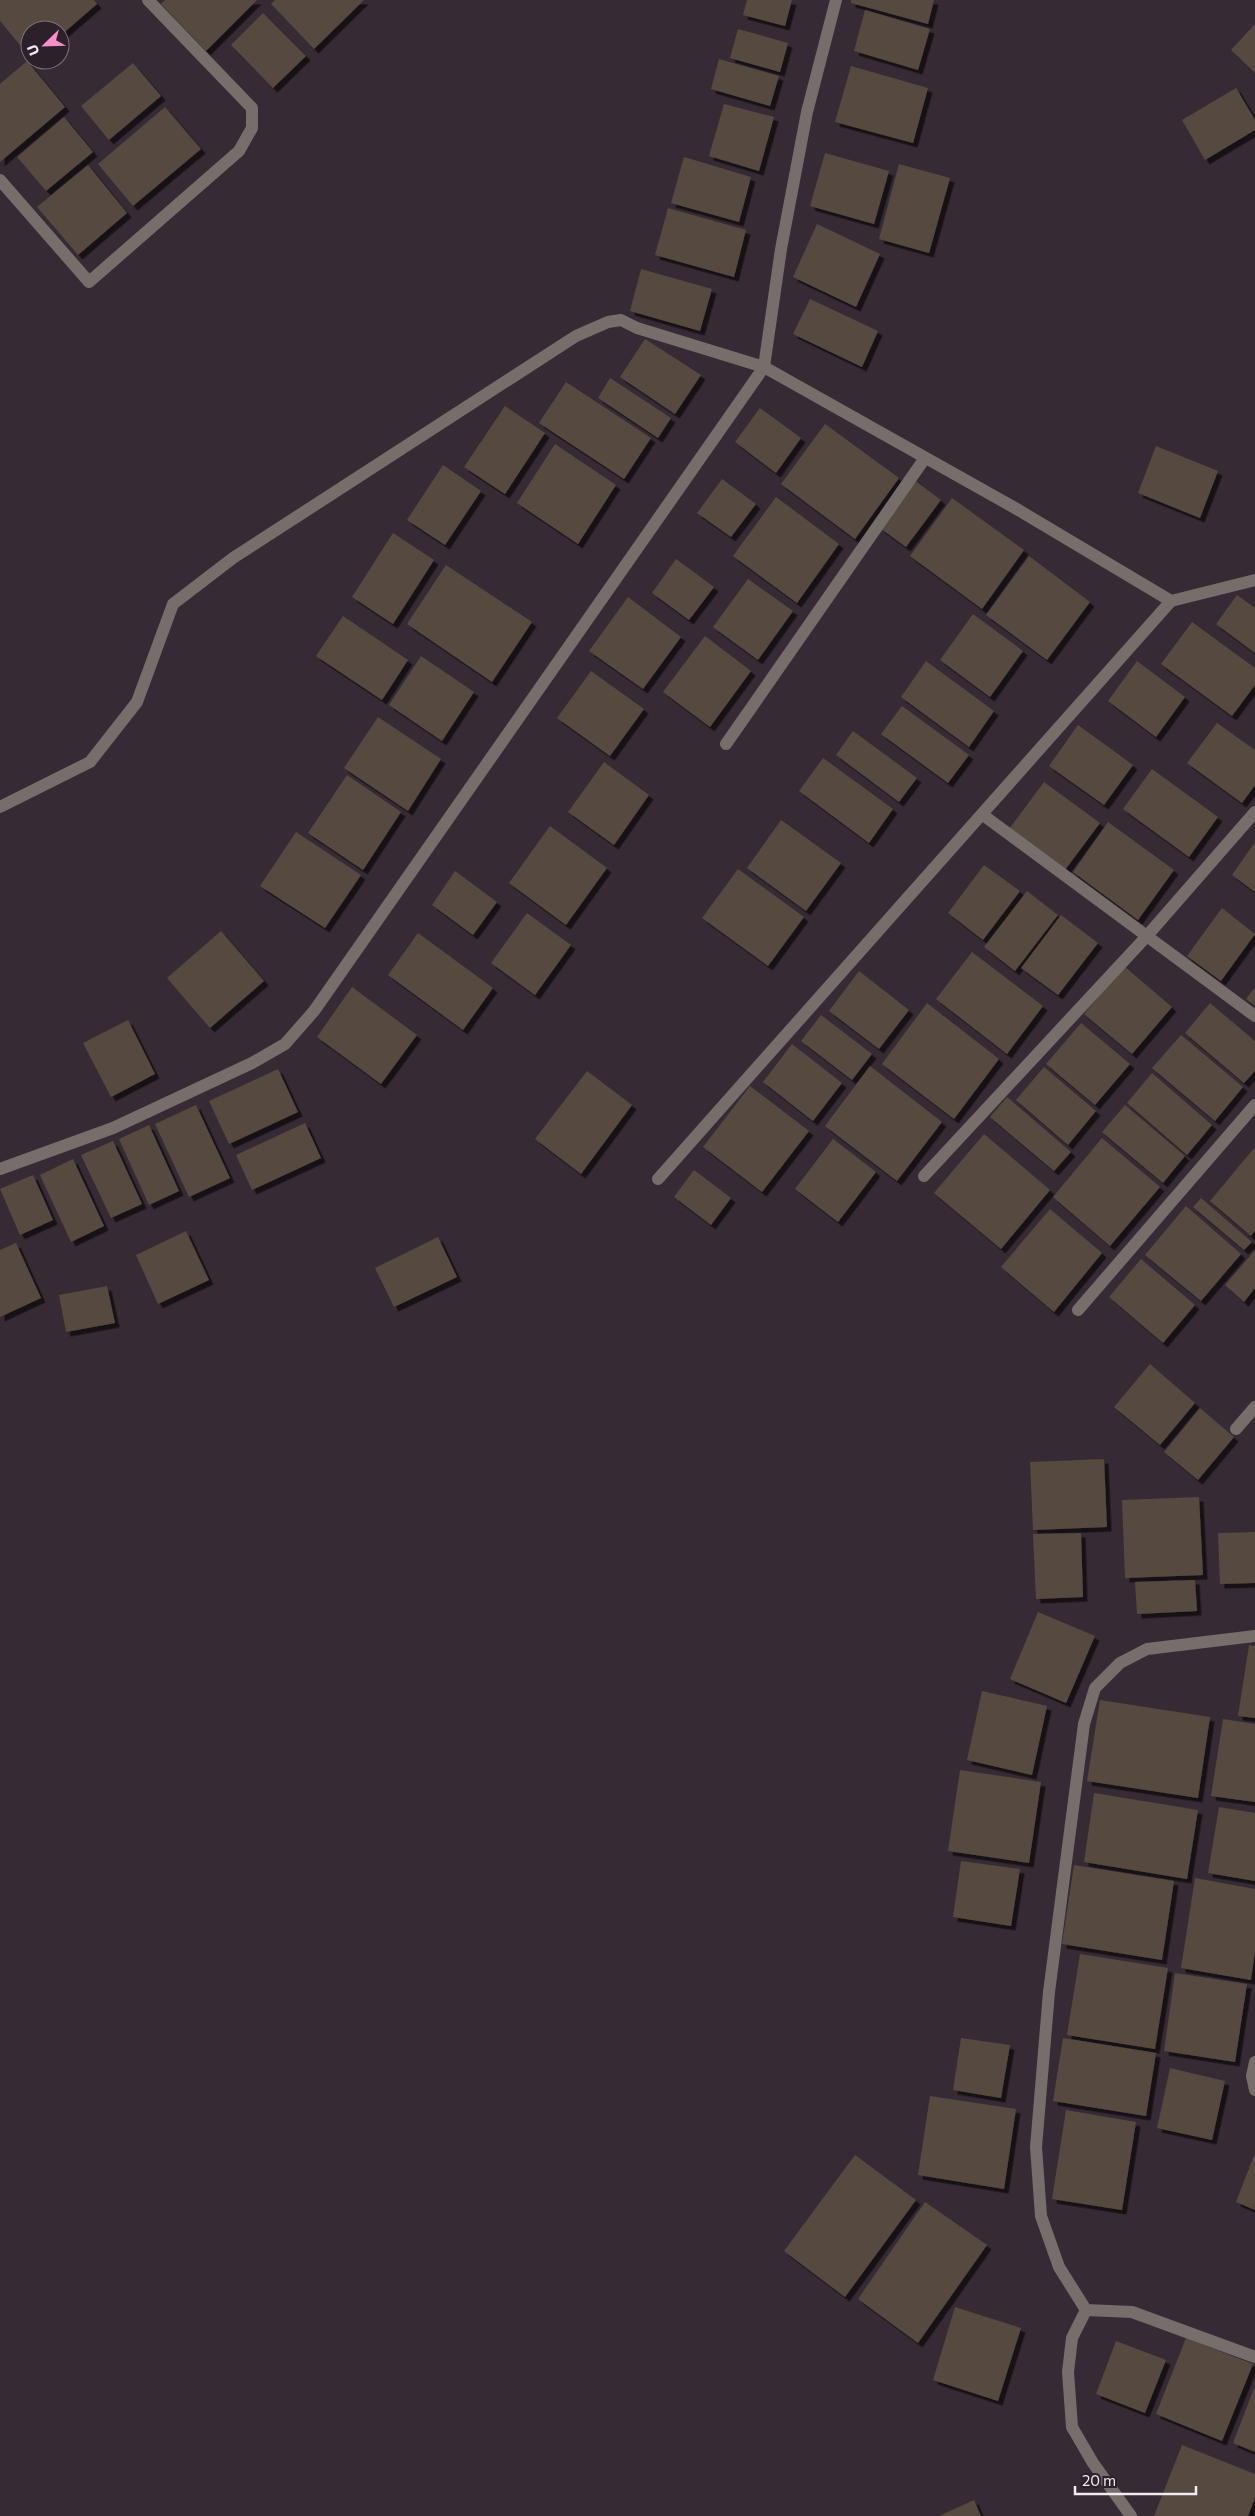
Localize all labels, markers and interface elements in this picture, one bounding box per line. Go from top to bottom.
north arrow [20,20,70,70]
text: U [23,42,42,58]
scale bar [1075,2464,1196,2496]
text: 20 m [1082,2471,1116,2489]

